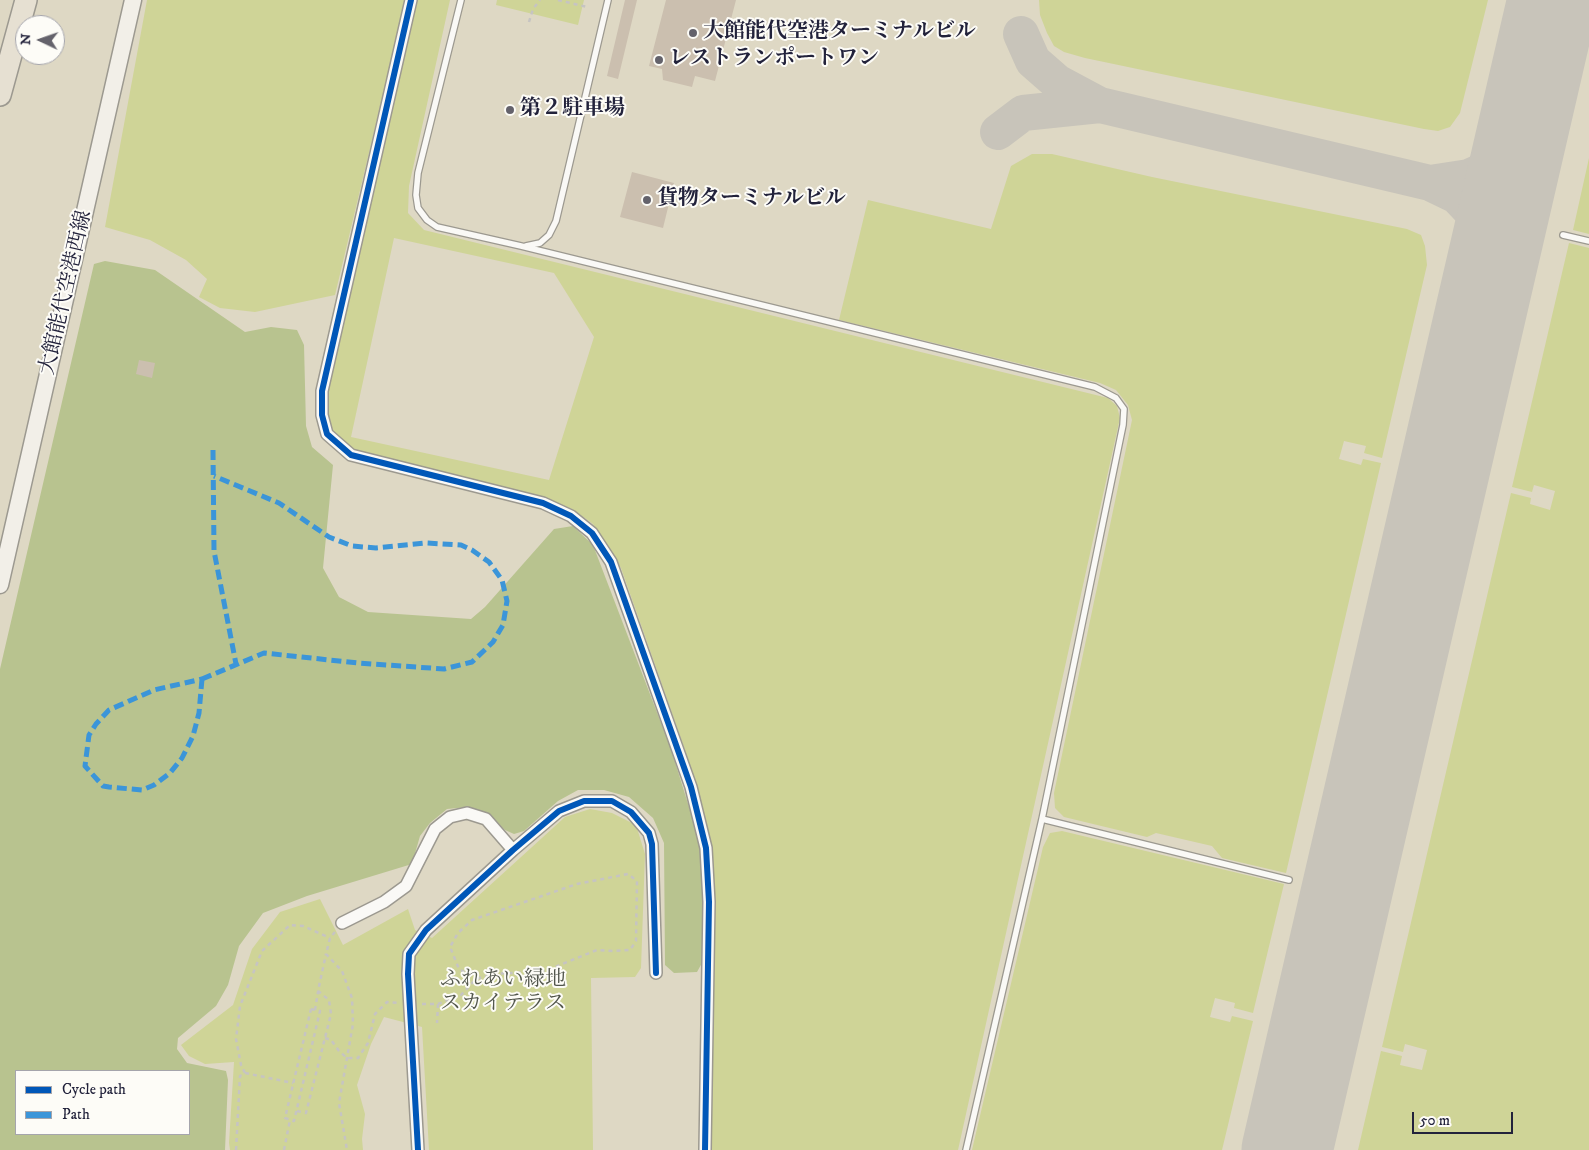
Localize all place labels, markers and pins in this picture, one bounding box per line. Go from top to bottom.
place label: 大館能代空港ターミナルビル [703,20,976,46]
marker: 大館能代空港ターミナルビル [687,27,699,39]
place label: レストランポートワン [669,47,879,73]
marker: レストランポートワン [653,54,665,66]
place label: 第２駐車場 [520,97,625,123]
marker: 第２駐車場 [504,104,516,116]
place label: 貨物ターミナルビル [657,187,846,213]
marker: 貨物ターミナルビル [641,194,653,206]

